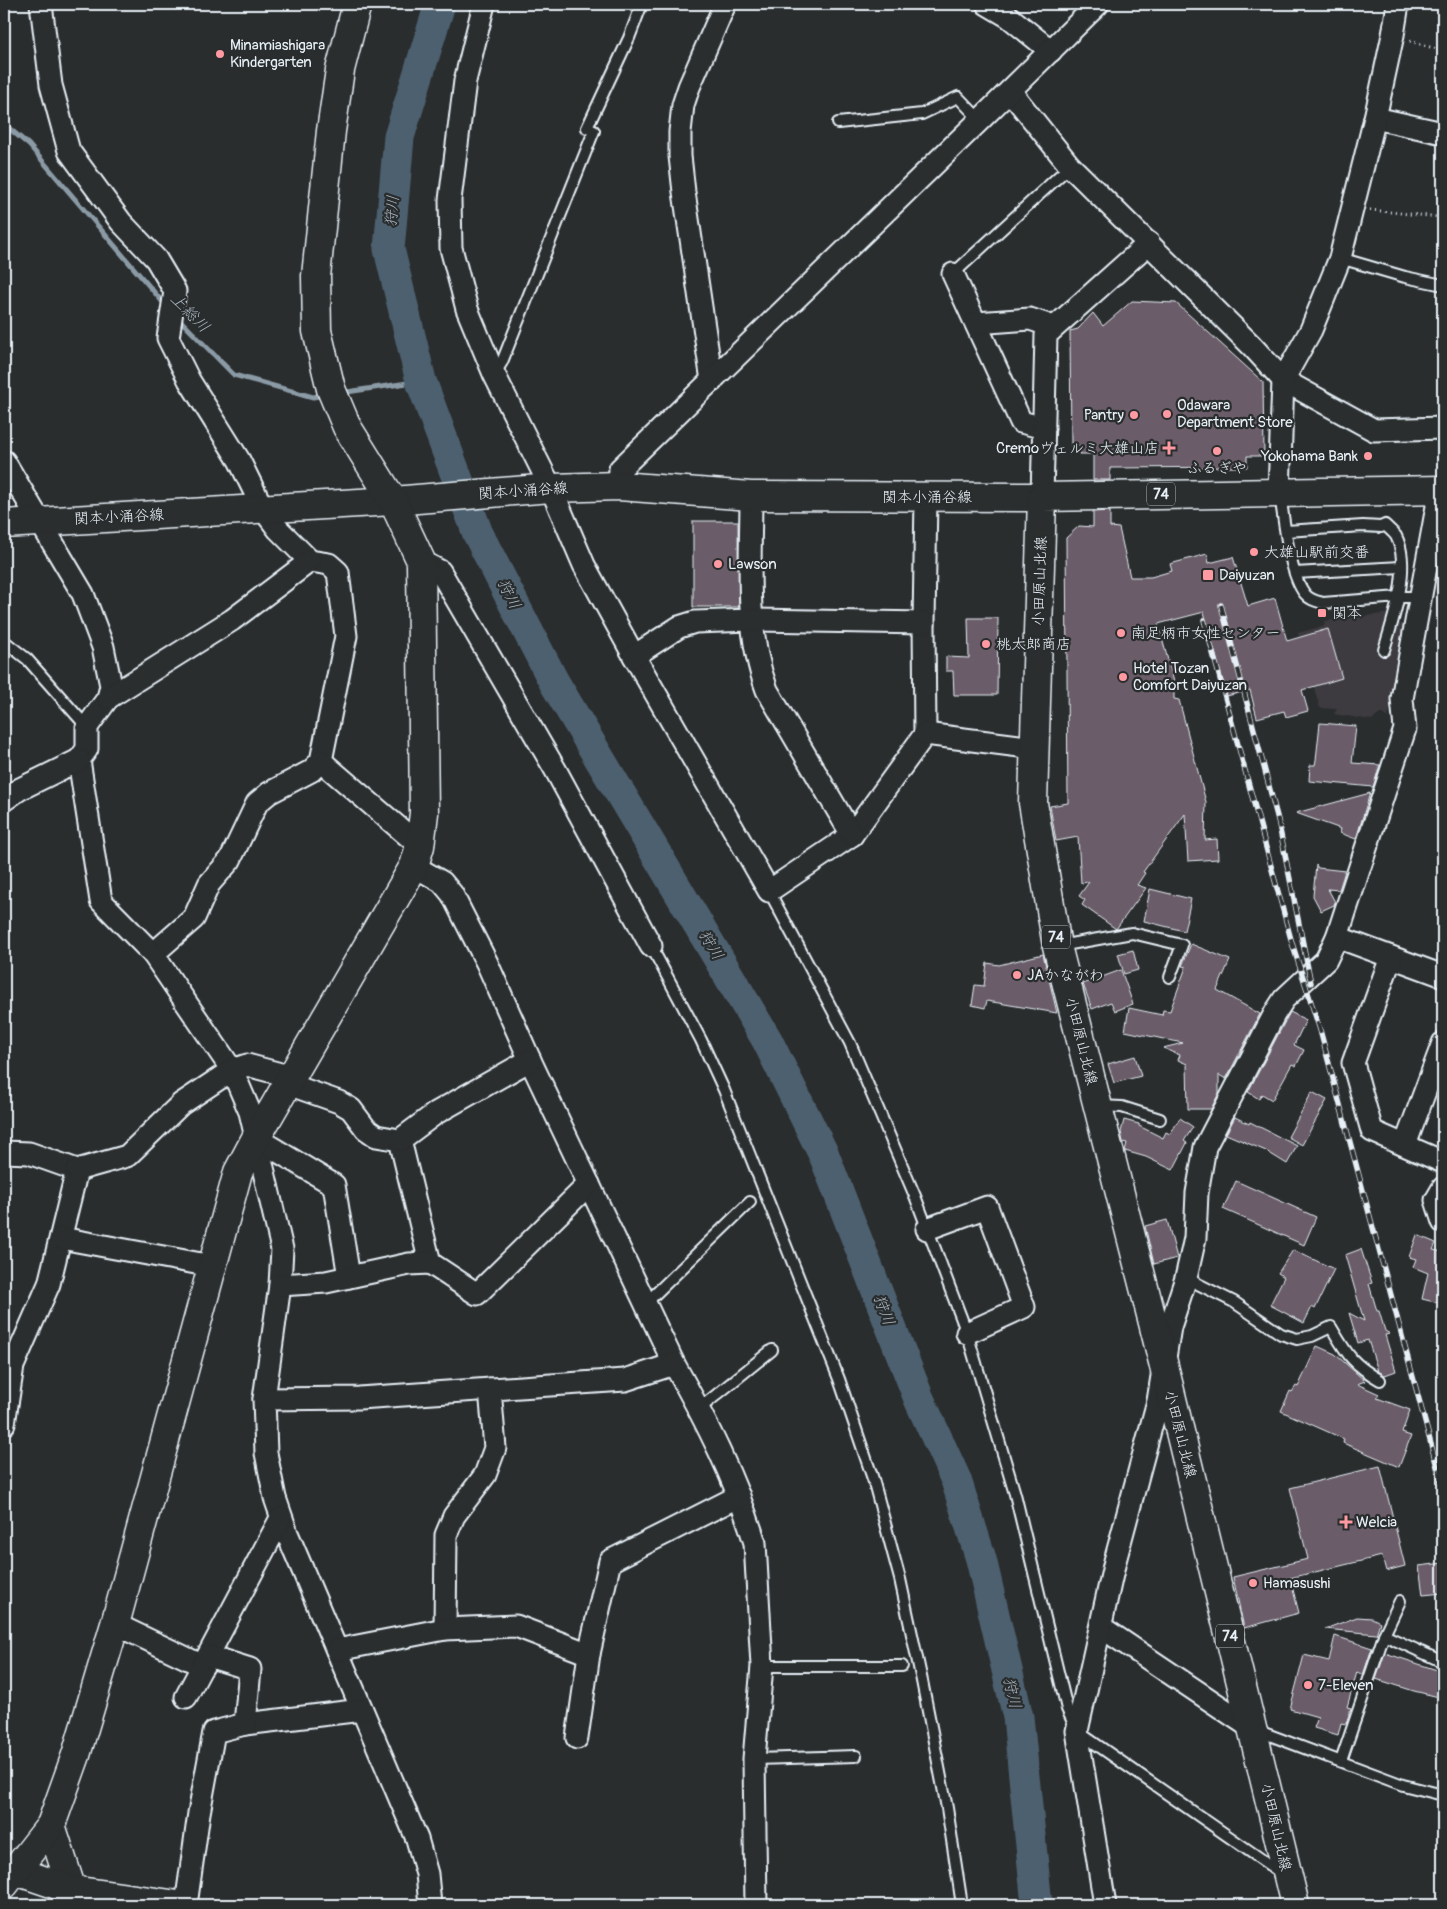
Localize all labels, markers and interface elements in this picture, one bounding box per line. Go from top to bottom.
place label: Minamiashigara Kindergarten [230,36,325,72]
marker: Minamiashigara Kindergarten [214,48,226,60]
water label: 狩川 [381,194,403,228]
water label: 上総川 [166,289,214,337]
place label: Odawara Department Store [1177,396,1293,432]
place label: Pantry [1084,406,1125,425]
marker: Odawara Department Store [1161,408,1173,420]
marker: Pantry [1128,409,1140,421]
place label: Cremoヴェルミ大雄山店 [996,439,1159,458]
marker: Cremoヴェルミ大雄山店 [1163,442,1175,454]
marker: ふるぎや [1211,445,1223,457]
place label: Yokohama Bank [1260,447,1359,466]
marker: Yokohama Bank [1362,450,1374,462]
place label: ふるぎや [1187,459,1247,478]
street label: 関本小涌谷線 [477,478,569,504]
road number: 74 [1147,482,1175,506]
street label: 関本小涌谷線 [882,488,972,507]
street label: 関本小涌谷線 [74,505,164,529]
street label: 小田原山北線 [1029,536,1051,626]
place label: 大雄山駅前交番 [1264,543,1369,562]
marker: 大雄山駅前交番 [1248,546,1260,558]
place label: Lawson [728,555,777,574]
marker: Lawson [712,558,724,570]
place label: Daiyuzan [1219,566,1275,585]
marker: Daiyuzan [1201,568,1215,582]
water label: 狩川 [493,575,525,613]
place label: 関本 [1332,604,1362,623]
marker: 関本 [1316,607,1328,619]
place label: 南足柄市女性センター [1131,624,1280,643]
marker: 南足柄市女性センター [1115,627,1127,639]
place label: 桃太郎商店 [996,635,1071,654]
marker: 桃太郎商店 [980,638,992,650]
place label: Hotel Tozan Comfort Daiyuzan [1133,659,1247,695]
marker: Hotel Tozan Comfort Daiyuzan [1117,671,1129,683]
water label: 狩川 [694,926,728,964]
road number: 74 [1042,926,1070,949]
place label: JAかながわ [1027,966,1104,985]
marker: JAかながわ [1011,969,1023,981]
street label: 小田原山北線 [1061,995,1101,1087]
water label: 狩川 [869,1291,899,1329]
street label: 小田原山北線 [1160,1388,1200,1480]
place label: Welcia [1356,1513,1397,1532]
marker: Welcia [1340,1516,1352,1528]
place label: Hamasushi [1263,1574,1331,1593]
marker: Hamasushi [1247,1577,1259,1589]
road number: 74 [1216,1624,1244,1648]
water label: 狩川 [999,1675,1025,1711]
place label: 7-Eleven [1318,1676,1373,1695]
marker: 7-Eleven [1302,1679,1314,1691]
street label: 小田原山北線 [1257,1781,1295,1873]

